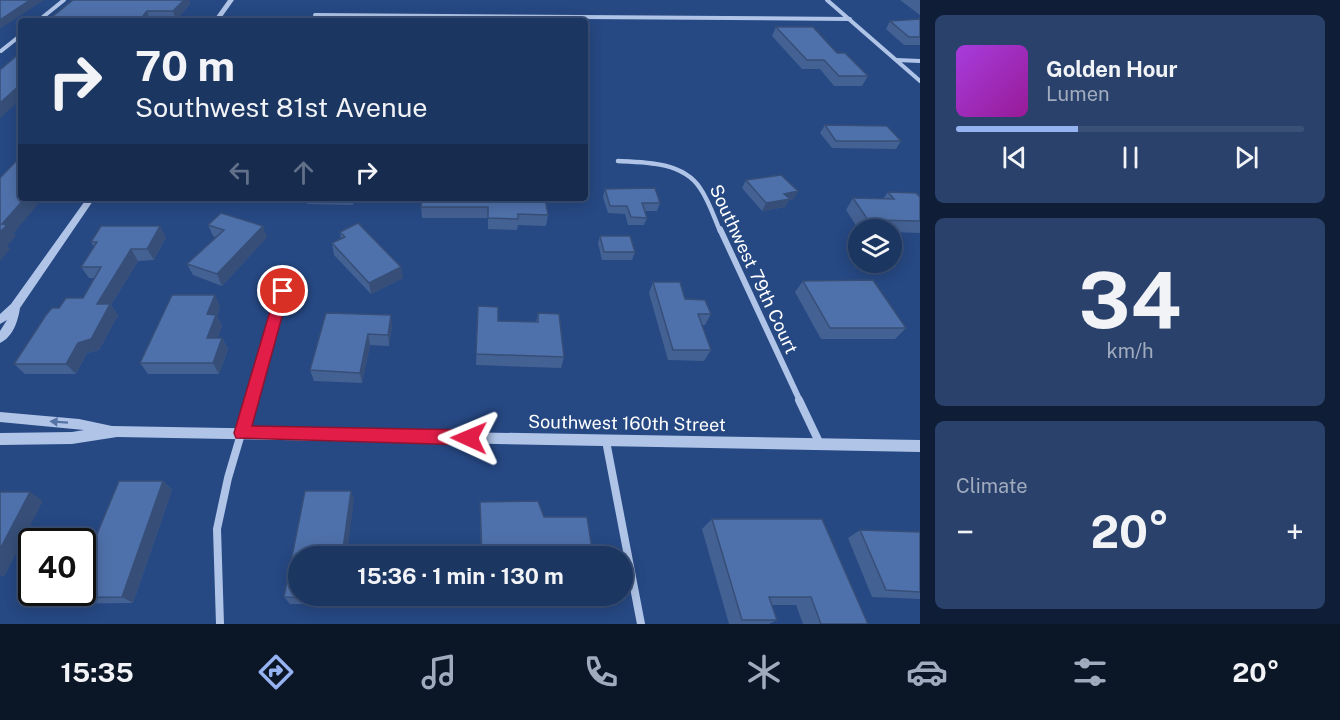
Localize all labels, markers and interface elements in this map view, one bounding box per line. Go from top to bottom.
text: 70 m [135,41,235,90]
icon: right [36,42,114,120]
text: Golden Hour [1046,56,1177,82]
text: Lumen [1046,82,1110,106]
text: Southwest 81st Avenue [135,91,428,123]
icon: previous [998,141,1031,174]
icon: pause [1114,141,1147,174]
icon: next [1230,141,1263,174]
icon: left [224,156,257,189]
icon: ahead [287,156,320,189]
icon: right [350,156,383,189]
street label: Southwest 79th Court [706,181,802,357]
map controls [848,219,902,273]
button: layers [848,219,902,273]
text: 34 [1079,254,1181,346]
pin [257,265,308,316]
icon: arrive [266,274,299,307]
text: km/h [1106,339,1154,363]
position arrow [437,406,501,470]
street label: Southwest 160th Street [528,411,726,435]
one-way arrow [50,417,69,427]
text: Climate [956,474,1028,498]
text: 20° [1091,505,1169,558]
text: − [956,513,974,551]
text: + [1286,513,1304,551]
speed limit sign: 40 [18,528,96,606]
text: 15:36 · 1 min · 130 m [357,563,564,589]
icon: directions [255,651,297,693]
icon: music [418,651,460,693]
icon: phone [580,651,622,693]
icon: climate [743,651,785,693]
icon: car [906,651,948,693]
icon: filters [1069,651,1111,693]
text: 15:35 [60,656,134,688]
text: 20° [1232,656,1280,688]

